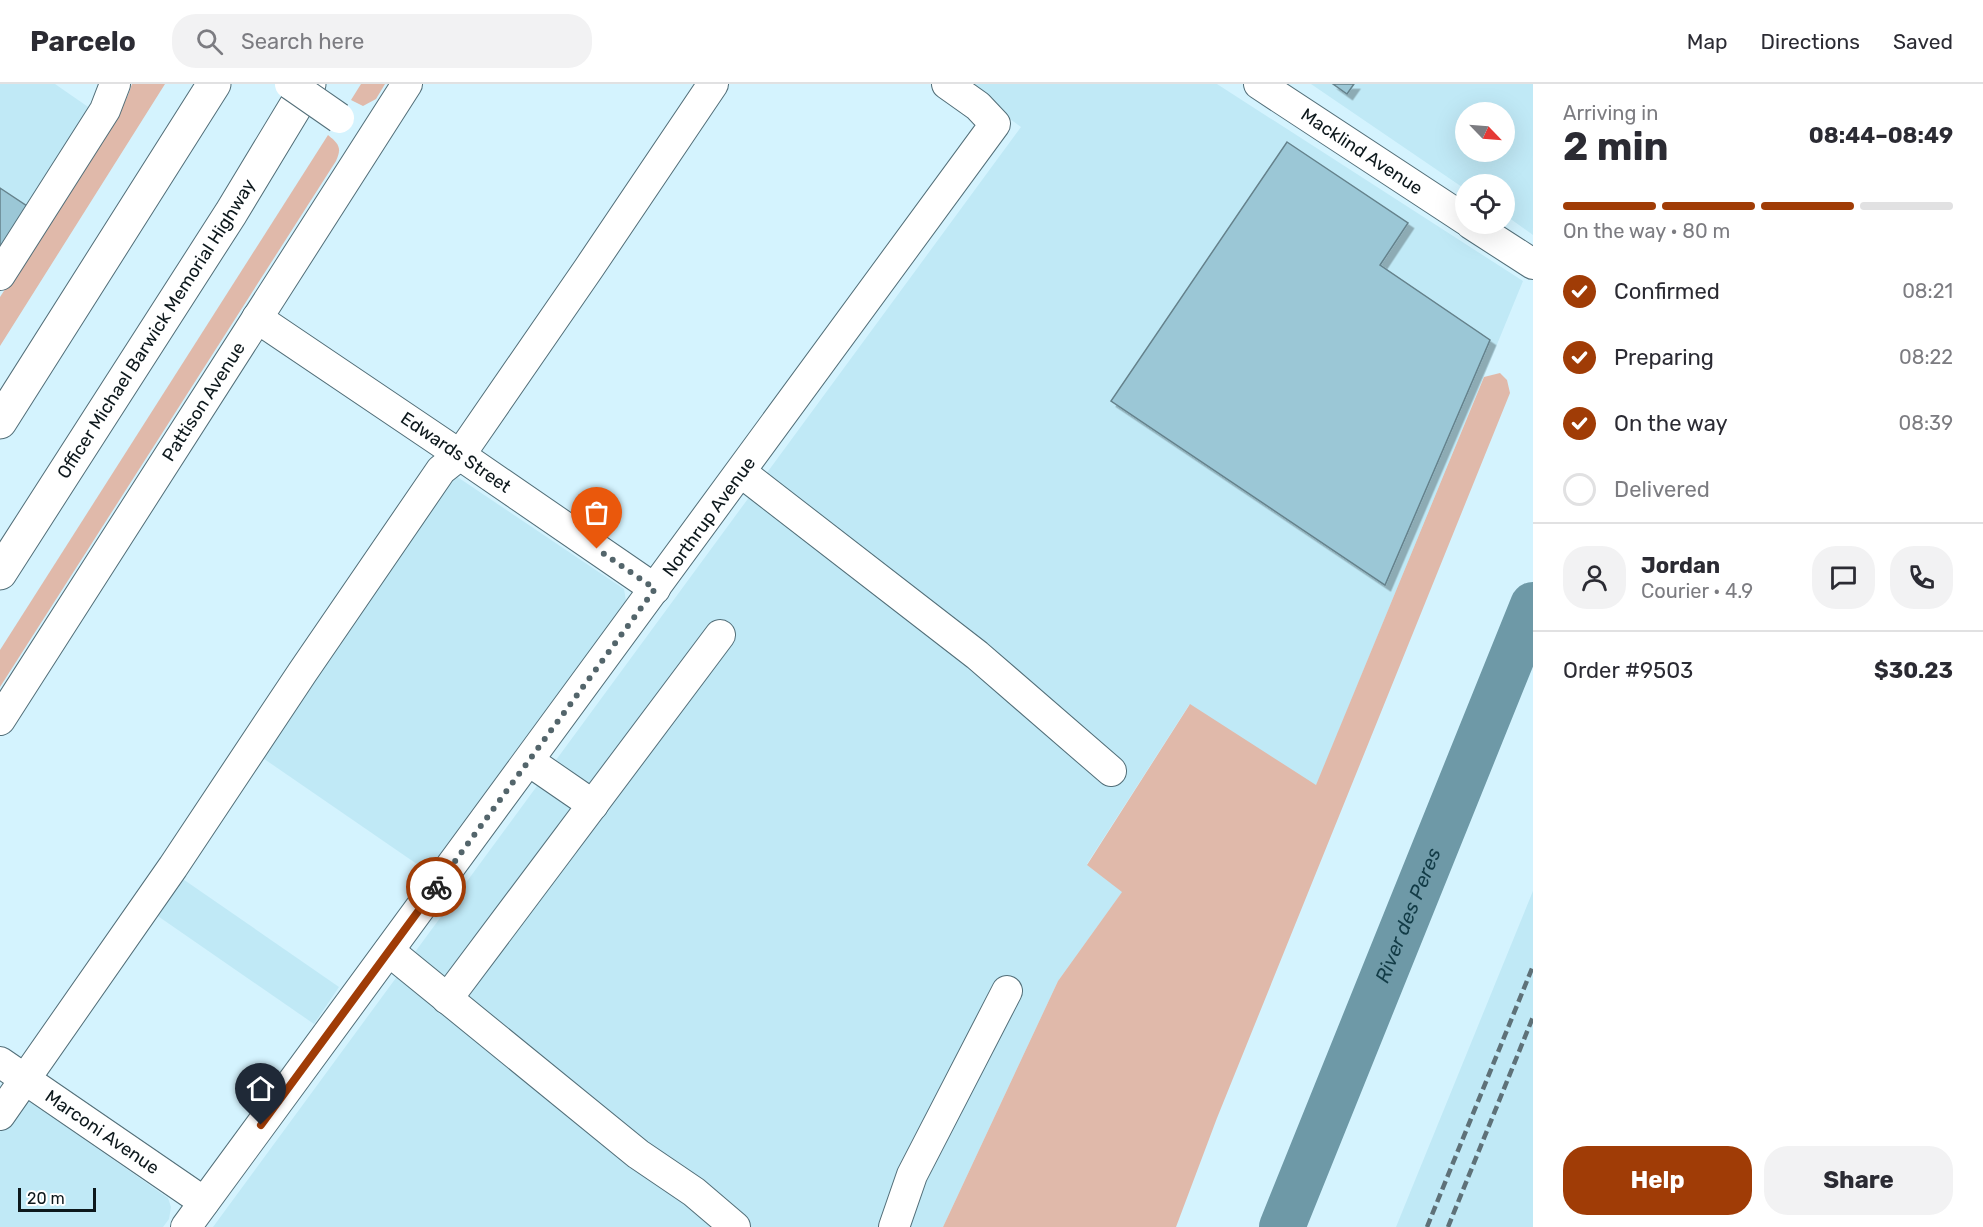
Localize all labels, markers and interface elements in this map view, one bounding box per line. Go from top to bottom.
search box [172,14,592,68]
text: Parcelo [30,25,136,58]
icon: search [193,25,226,58]
text: Search here [241,28,364,55]
text: Map [1687,29,1728,54]
text: Directions [1761,29,1860,54]
text: Saved [1893,29,1953,54]
text: Arriving in [1563,101,1658,125]
north arrow [1455,102,1515,162]
map controls [1455,102,1515,234]
street label: Macklind Avenue [1297,104,1427,199]
text: 08:44–08:49 [1809,122,1953,149]
text: 2 min [1563,124,1669,170]
button: locate [1455,174,1515,234]
street label: Officer Michael Barwick Memorial Highway [52,175,260,483]
text: On the way · 80 m [1563,219,1730,243]
icon: check [1563,275,1596,308]
text: Confirmed [1614,278,1720,305]
text: 08:21 [1902,279,1953,303]
street label: Pattison Avenue [158,338,250,465]
icon: check [1563,341,1596,374]
text: Preparing [1614,344,1714,371]
text: 08:22 [1899,345,1953,369]
street label: Edwards Street [396,407,515,498]
icon: check [1563,407,1596,440]
text: On the way [1614,410,1728,437]
text: 08:39 [1899,411,1953,435]
street label: Northrup Avenue [658,452,760,581]
text: Delivered [1614,476,1710,503]
pin [571,487,622,549]
icon: bag [580,496,613,529]
button: person [1563,546,1626,609]
button: chat [1812,546,1875,609]
button: phone [1890,546,1953,609]
text: Jordan [1641,552,1720,579]
text: Courier · 4.9 [1641,579,1753,603]
text: Order #9503 [1563,657,1693,684]
text: $30.23 [1874,657,1953,684]
water label: River des Peres [1370,845,1446,986]
courier [406,857,466,917]
icon: bike [420,871,453,904]
pin [235,1063,286,1125]
icon: home [244,1072,277,1105]
street label: Marconi Avenue [41,1085,164,1179]
button: Help [1563,1146,1752,1215]
button: Share [1764,1146,1953,1215]
scale bar [18,1185,96,1212]
text: 20 m [27,1189,65,1208]

